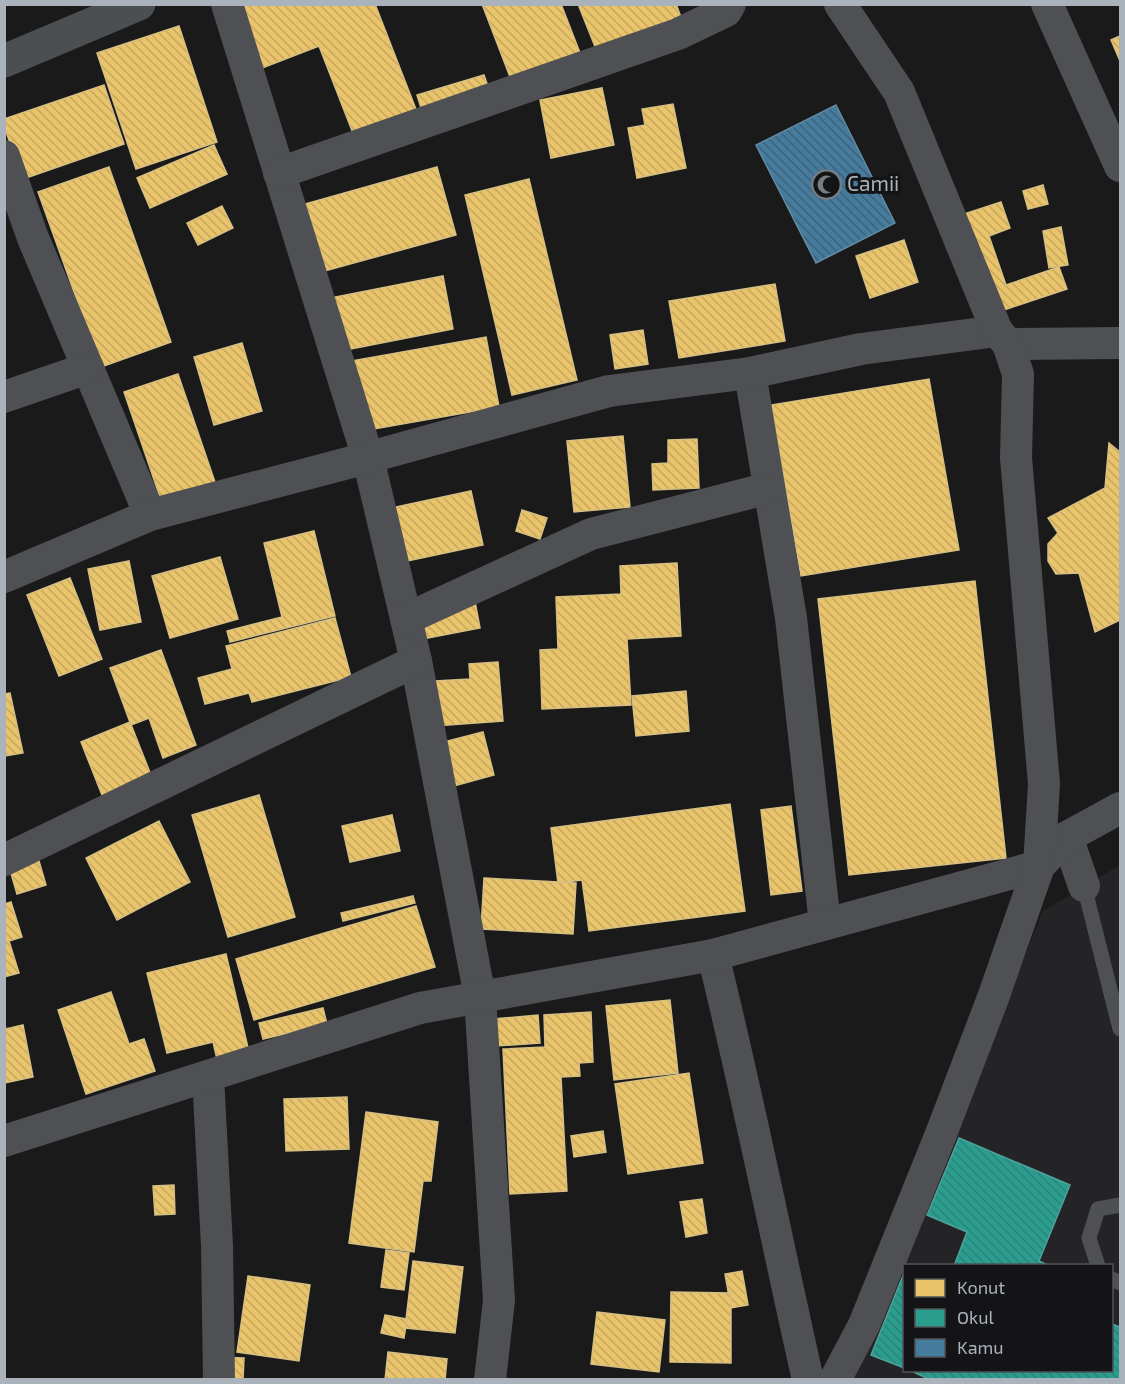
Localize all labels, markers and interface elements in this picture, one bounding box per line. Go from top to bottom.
mosque icon: Camii [810,168,842,200]
place label: Camii [847,170,899,195]
legend [903,1264,1113,1372]
text: Konut [957,1276,1005,1298]
text: Okul [957,1306,994,1328]
text: Kamu [957,1336,1004,1358]

